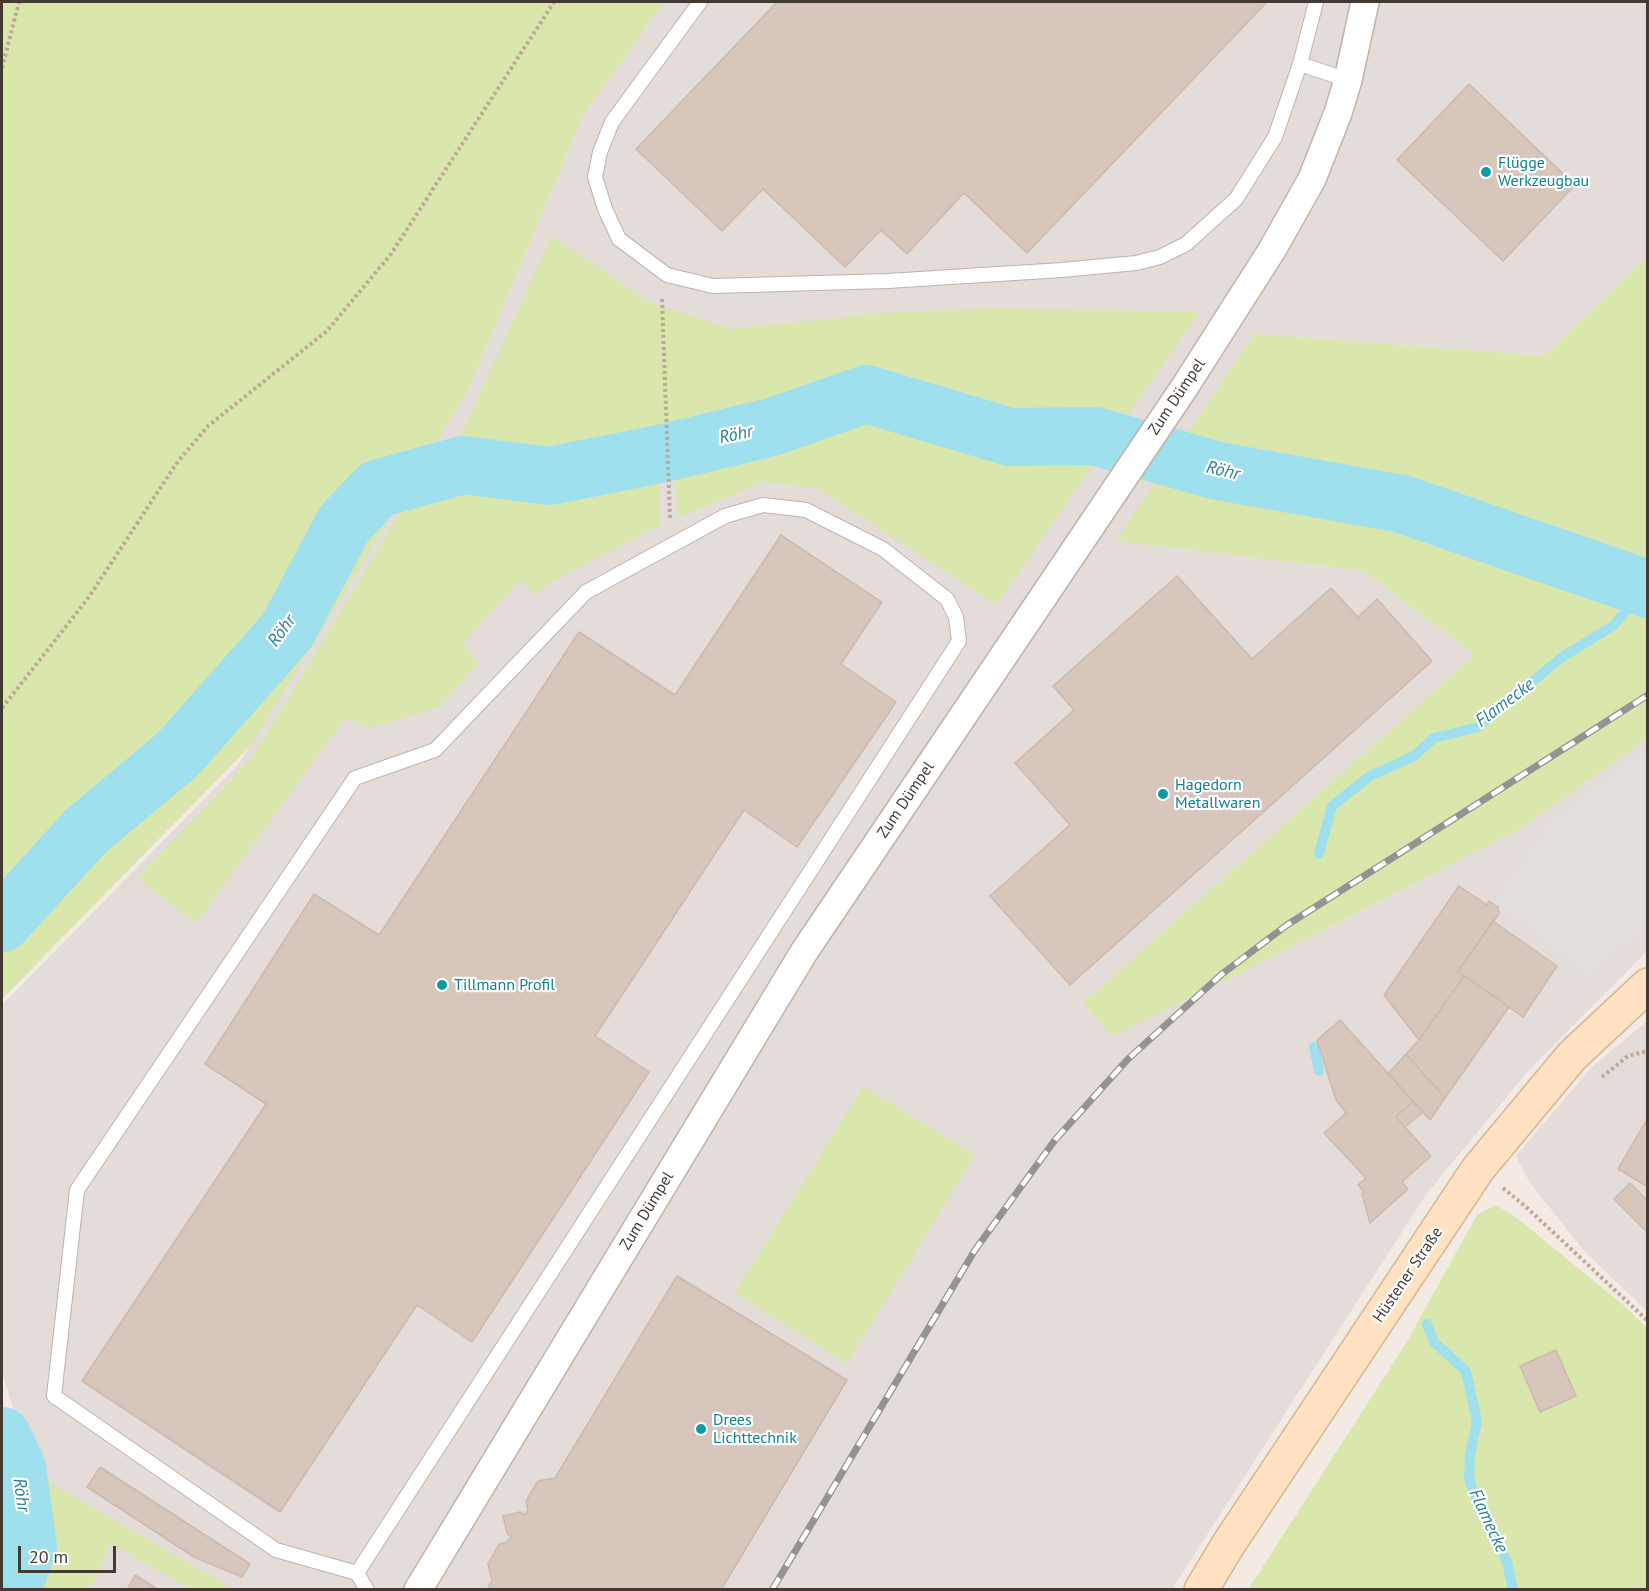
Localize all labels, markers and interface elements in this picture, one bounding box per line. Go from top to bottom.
place label: Flügge Werkzeugbau [1498,153,1589,191]
marker: Flügge Werkzeugbau [1479,165,1493,179]
street label: Zum Dümpel [1144,355,1210,439]
water label: Röhr [717,421,755,449]
water label: Röhr [1204,457,1242,485]
water label: Röhr [263,611,301,651]
water label: Flamecke [1471,674,1539,732]
street label: Zum Dümpel [873,758,939,842]
place label: Hagedorn Metallwaren [1175,775,1261,813]
marker: Hagedorn Metallwaren [1156,787,1170,801]
place label: Tillmann Profil [454,975,555,995]
marker: Tillmann Profil [435,978,449,992]
street label: Zum Dümpel [616,1168,678,1254]
street label: Hüstener Straße [1369,1224,1447,1326]
place label: Drees Lichttechnik [713,1410,797,1448]
marker: Drees Lichttechnik [694,1422,708,1436]
water label: Röhr [8,1477,34,1513]
water label: Flamecke [1464,1486,1512,1556]
scale bar [21,1534,118,1572]
text: 20 m [29,1545,68,1568]

